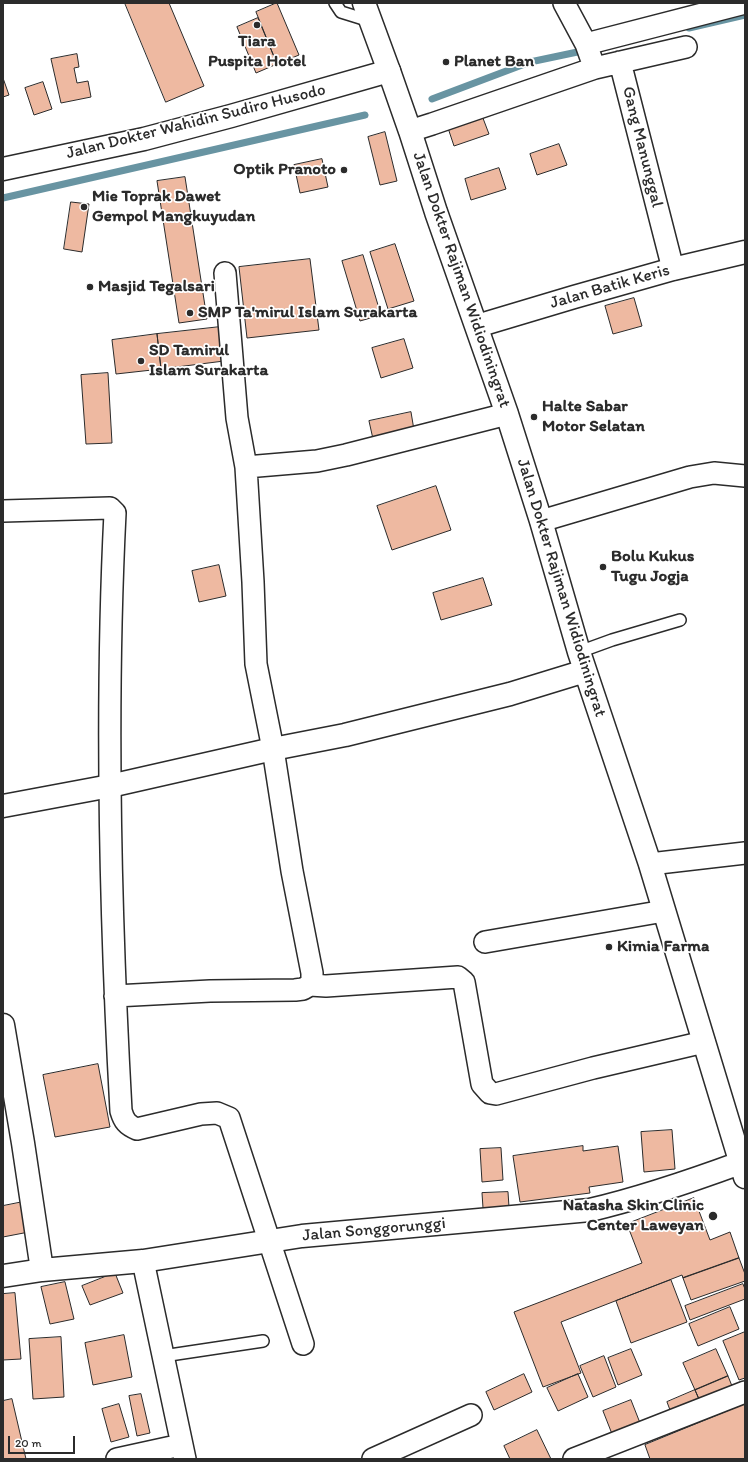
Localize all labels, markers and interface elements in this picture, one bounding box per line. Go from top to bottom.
marker: Tiara Puspita Hotel [252,20,262,30]
place label: Tiara Puspita Hotel [208,32,306,72]
place label: Planet Ban [454,52,534,72]
marker: Planet Ban [441,57,451,67]
street label: Jalan Dokter Wahidin Sudiro Husodo [64,80,328,164]
street label: Gang Manunggal [617,84,667,210]
street label: Jalan Dokter Rajiman Widiodiningrat [408,149,514,411]
place label: Optik Pranoto [233,160,336,180]
marker: Optik Pranoto [339,165,349,175]
place label: Mie Toprak Dawet Gempol Mangkuyudan [92,187,255,227]
marker: Mie Toprak Dawet Gempol Mangkuyudan [79,202,89,212]
street label: Jalan Batik Keris [548,260,672,314]
place label: Masjid Tegalsari [98,277,215,297]
marker: Masjid Tegalsari [85,282,95,292]
place label: SMP Ta'mirul Islam Surakarta [198,303,417,323]
marker: SMP Ta'mirul Islam Surakarta [185,308,195,318]
place label: SD Tamirul Islam Surakarta [149,341,268,381]
marker: SD Tamirul Islam Surakarta [136,356,146,366]
place label: Halte Sabar Motor Selatan [542,397,645,437]
marker: Halte Sabar Motor Selatan [529,412,539,422]
street label: Jalan Dokter Rajiman Widiodiningrat [512,456,610,720]
place label: Bolu Kukus Tugu Jogja [611,547,694,587]
marker: Bolu Kukus Tugu Jogja [598,562,608,572]
place label: Kimia Farma [617,937,709,957]
marker: Kimia Farma [604,942,614,952]
place label: Natasha Skin Clinic Center Laweyan [563,1196,704,1236]
marker: Natasha Skin Clinic Center Laweyan [707,1210,719,1222]
street label: Jalan Songgorunggi [302,1214,446,1246]
scale bar [10,1428,77,1454]
text: 20 m [15,1436,42,1450]

